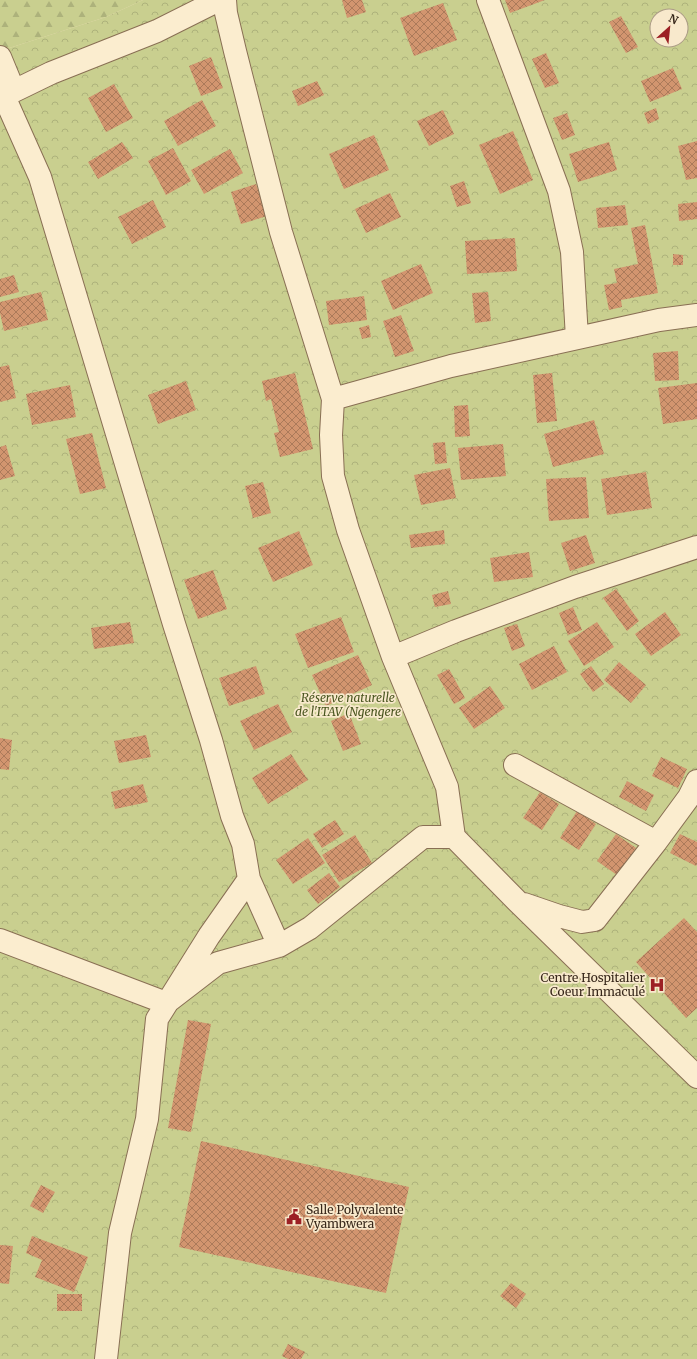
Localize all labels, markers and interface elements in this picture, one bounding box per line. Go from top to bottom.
north arrow [649,8,689,48]
text: N [666,11,681,27]
park label: Réserve naturelle de l'ITAV (Ngengere [295,690,401,719]
place label: Centre Hospitalier Coeur Immaculé [541,970,646,999]
hospital icon: Centre Hospitalier Coeur Immaculé [648,976,666,994]
place label: Salle Polyvalente Vyambwera [305,1202,403,1231]
public building icon: Salle Polyvalente Vyambwera [285,1208,303,1226]

